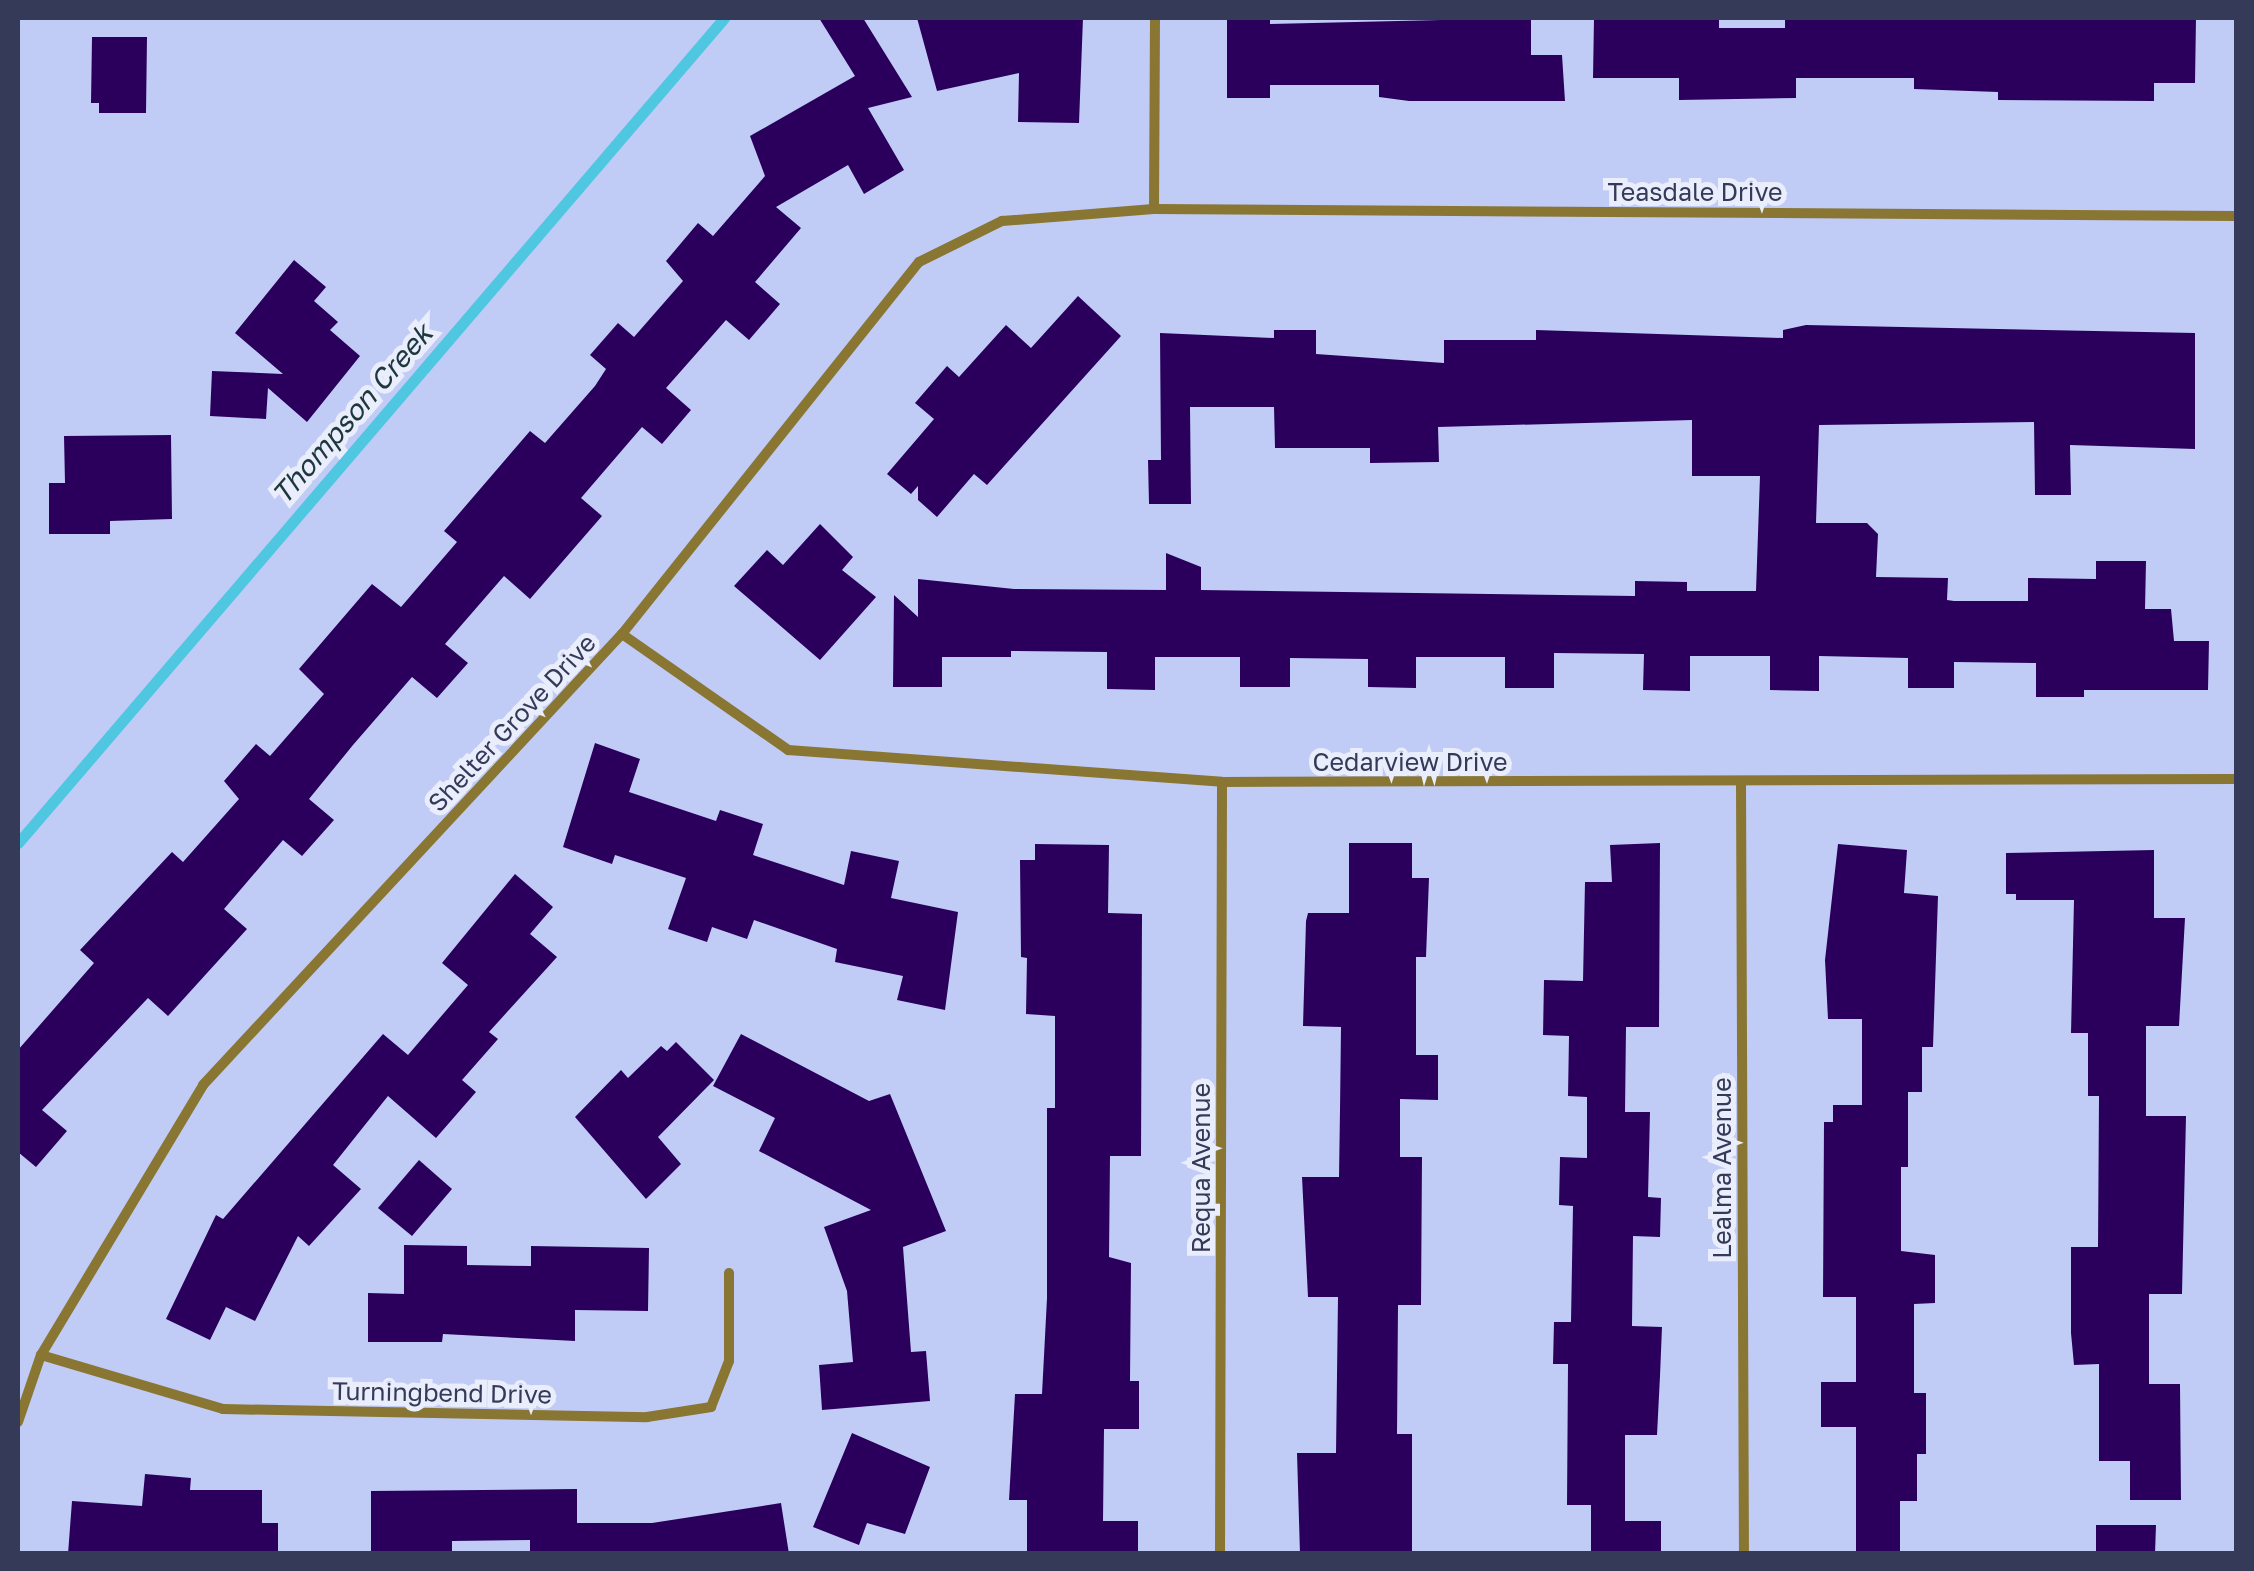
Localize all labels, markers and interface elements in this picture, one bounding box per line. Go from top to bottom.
street label: Teasdale Drive [1607,177,1783,207]
water label: Thompson Creek [265,317,439,511]
street label: Shelter Grove Drive [422,628,602,818]
street label: Cedarview Drive [1313,747,1507,777]
street label: Lealma Avenue [1707,1077,1737,1259]
street label: Requa Avenue [1186,1083,1216,1253]
street label: Turningbend Drive [332,1376,552,1410]

